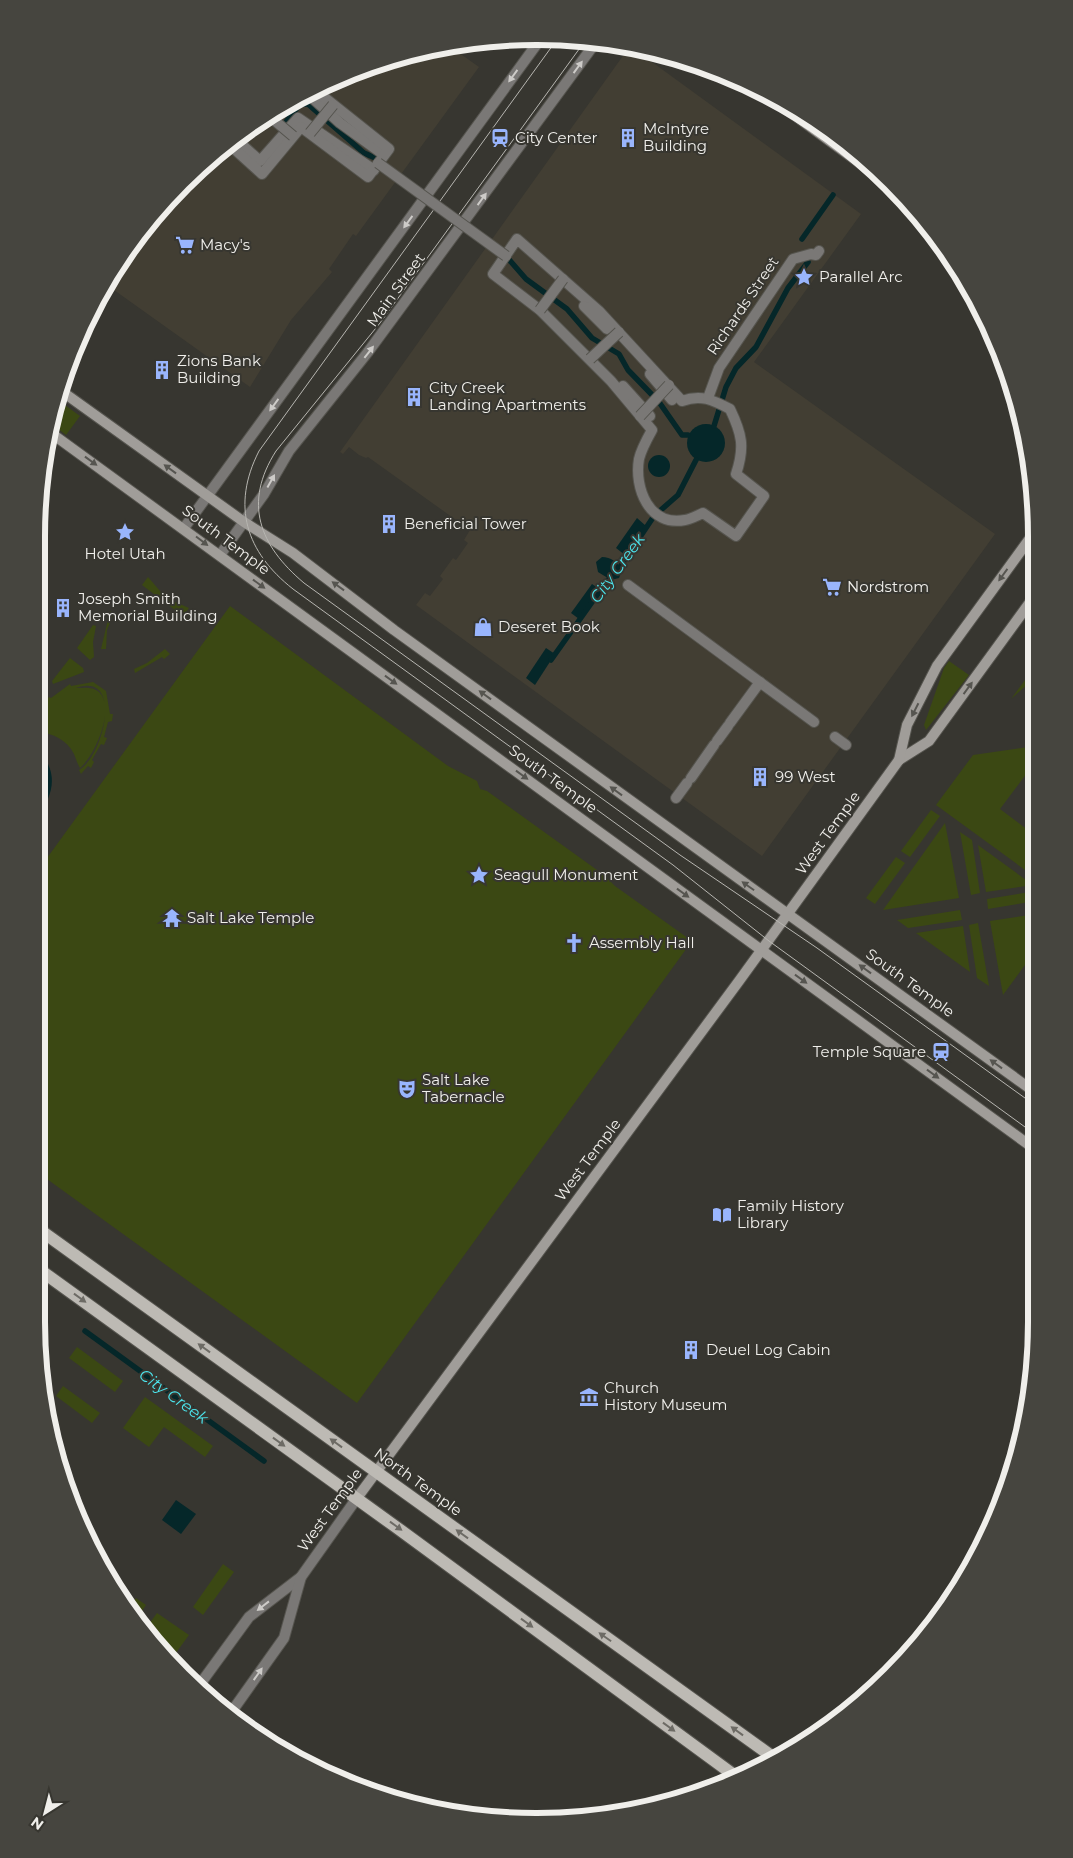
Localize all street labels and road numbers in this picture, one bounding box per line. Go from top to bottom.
street label: Main Street [362,249,429,330]
street label: Richards Street [703,253,783,359]
street label: South Temple [179,500,274,579]
street label: South Temple [505,740,601,817]
street label: West Temple [791,787,864,878]
street label: South Temple [862,944,958,1021]
street label: West Temple [550,1115,625,1205]
street label: North Temple [371,1443,466,1520]
street label: West Temple [293,1464,366,1555]

